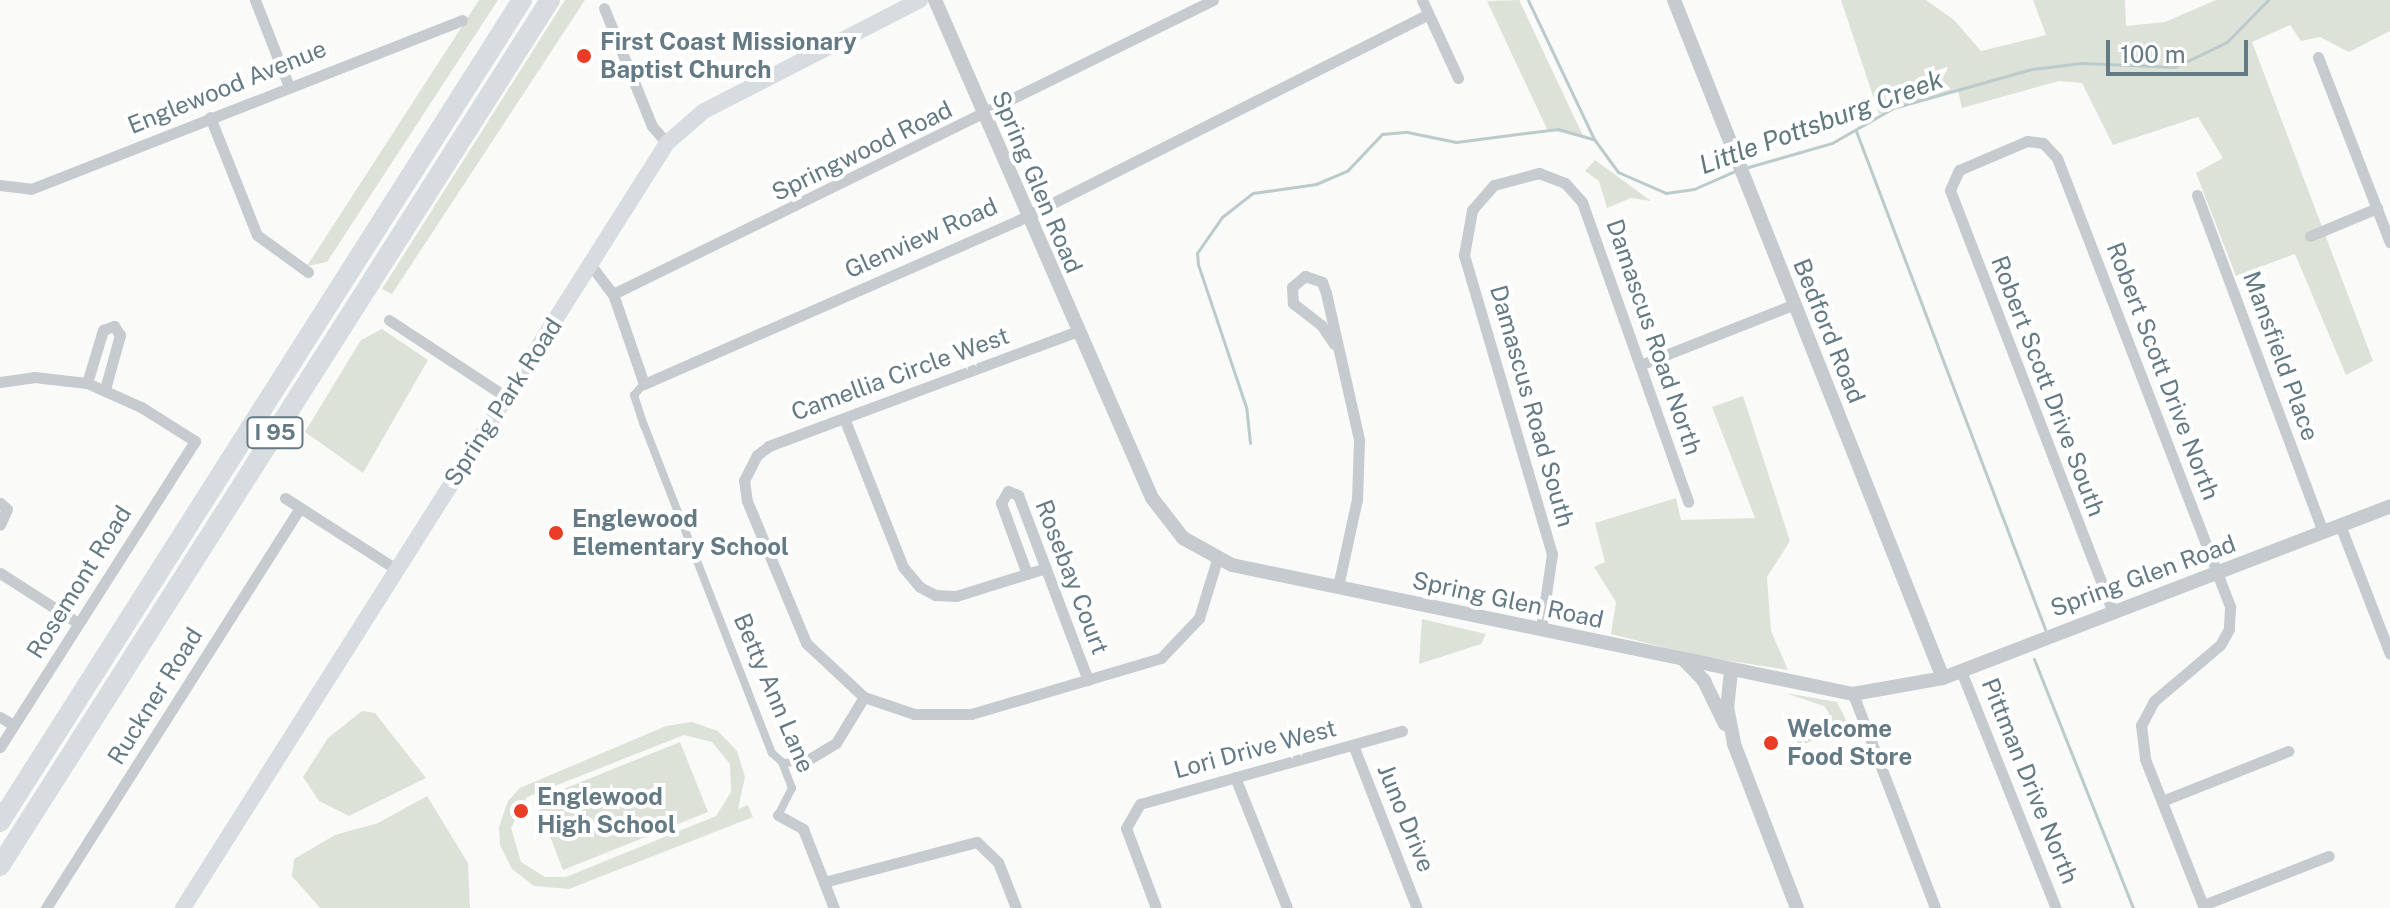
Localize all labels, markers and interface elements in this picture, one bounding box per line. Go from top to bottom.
scale bar [2110,24,2252,74]
place label: First Coast Missionary Baptist Church [600,28,857,84]
street label: Englewood Avenue [123,34,331,140]
text: 100 m [2120,40,2186,68]
marker: First Coast Missionary Baptist Church [575,47,593,65]
water label: Little Pottsburg Creek [1695,63,1947,181]
street label: Spring Glen Road [986,87,1088,277]
street label: Springwood Road [767,95,957,207]
street label: Glenview Road [840,191,1002,285]
street label: Damascus Road North [1600,215,1708,459]
street label: Robert Scott Drive North [2100,238,2226,504]
street label: Robert Scott Drive South [1985,252,2111,520]
street label: Bedford Road [1787,255,1871,407]
street label: Mansfield Place [2237,267,2325,445]
street label: Damascus Road South [1484,282,1580,530]
street label: Spring Park Road [438,313,568,491]
street label: Camellia Circle West [787,321,1013,427]
road number: I 95 [245,415,305,451]
street label: Rosebay Court [1029,496,1115,658]
street label: Rosemont Road [20,500,138,664]
place label: Englewood Elementary School [572,505,789,561]
marker: Englewood Elementary School [547,524,565,542]
street label: Spring Glen Road [2047,529,2239,623]
street label: Spring Glen Road [1410,566,1606,634]
street label: Betty Ann Lane [728,609,820,777]
street label: Ruckner Road [101,622,209,770]
street label: Pittman Drive North [1976,674,2084,888]
street label: Lori Drive West [1170,713,1340,785]
place label: Welcome Food Store [1787,715,1912,771]
marker: Welcome Food Store [1762,734,1780,752]
street label: Juno Drive [1371,760,1441,876]
place label: Englewood High School [537,783,676,839]
marker: Englewood High School [512,802,530,820]

